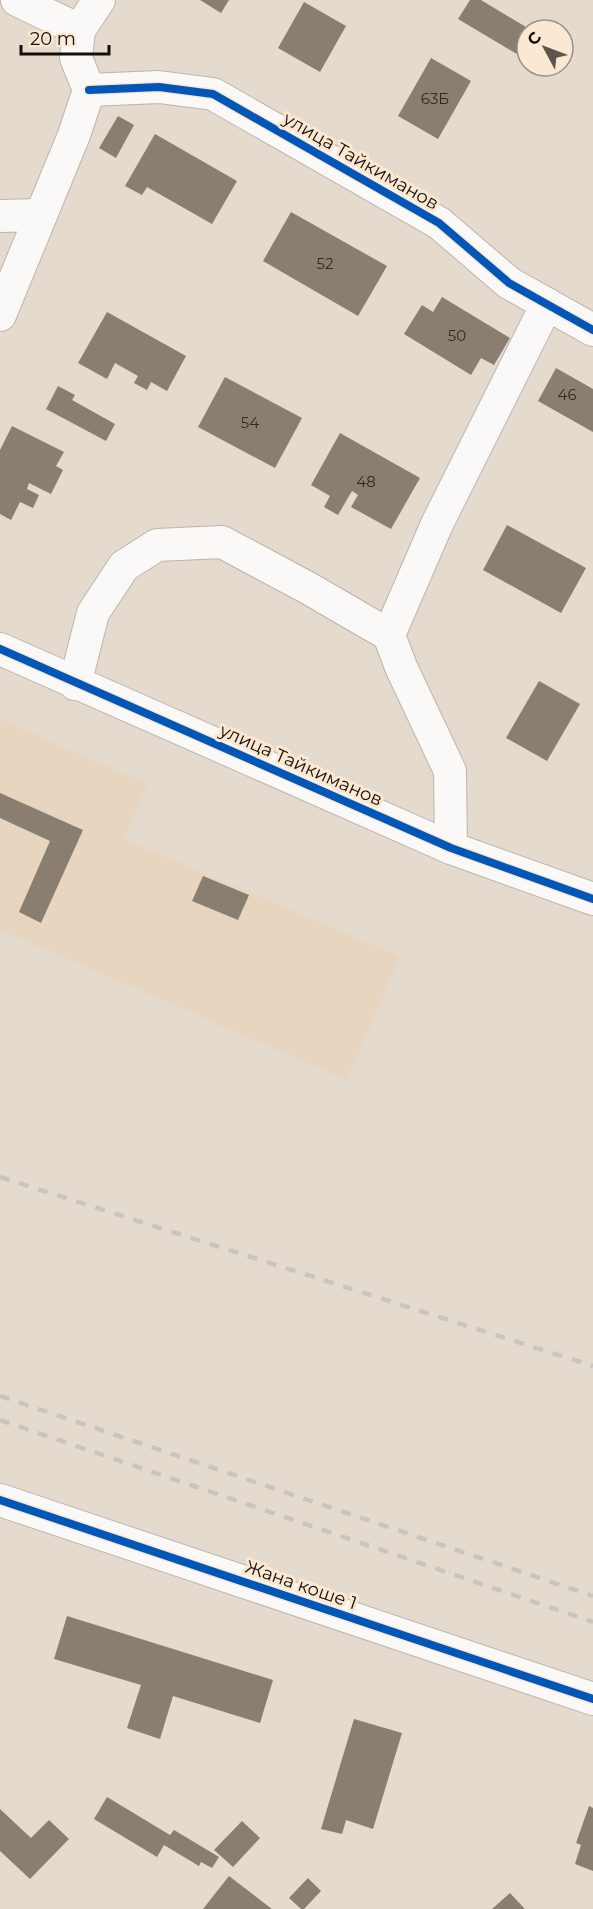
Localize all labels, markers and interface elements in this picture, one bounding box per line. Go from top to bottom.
scale bar [21,18,110,56]
north arrow [515,18,575,78]
text: 20 m [30,28,76,50]
text: С [523,28,545,49]
house number: 63Б [421,89,449,108]
street label: улица Тайкиманов [278,107,443,215]
house number: 52 [317,254,333,273]
house number: 50 [448,326,466,345]
house number: 46 [557,385,577,404]
house number: 54 [241,413,259,432]
house number: 48 [356,472,376,491]
street label: улица Тайкиманов [215,719,386,811]
street label: Жана коше 1 [242,1556,360,1614]

